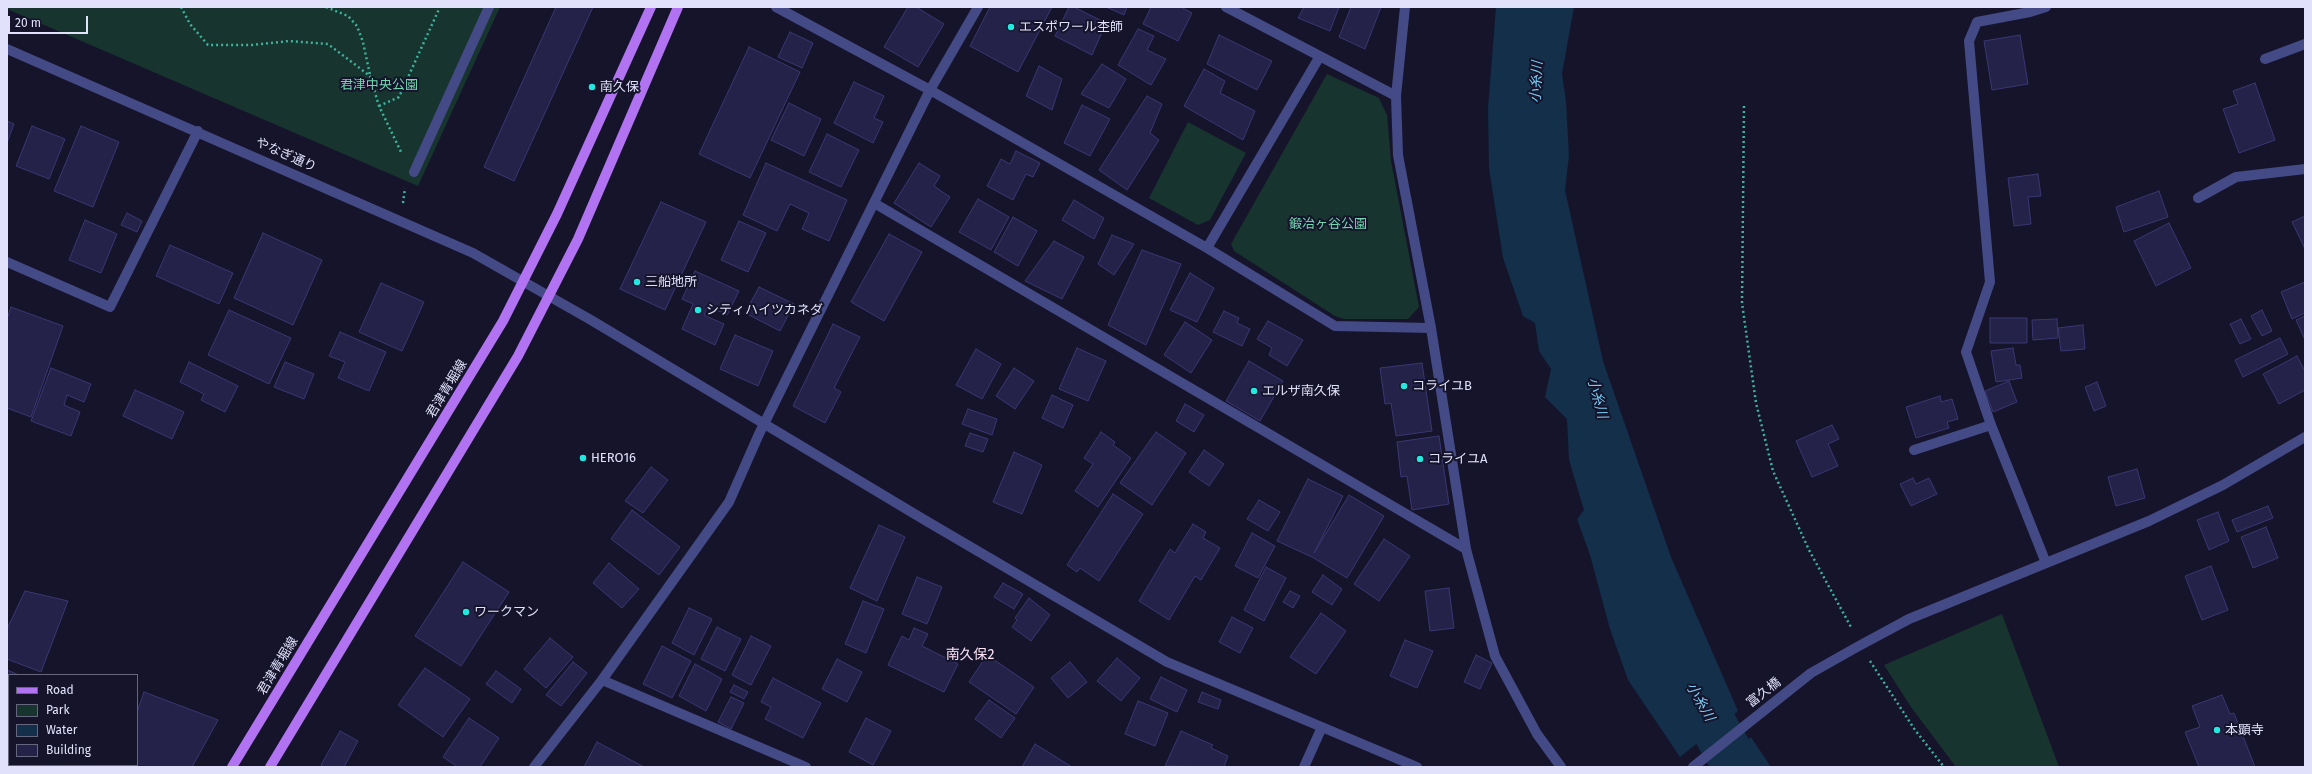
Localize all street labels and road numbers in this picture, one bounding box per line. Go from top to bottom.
street label: やなぎ通り [253,135,319,175]
street label: 君津青堀線 [424,357,470,421]
street label: 君津青堀線 [255,634,301,698]
street label: 富久橋 [1744,675,1784,711]

